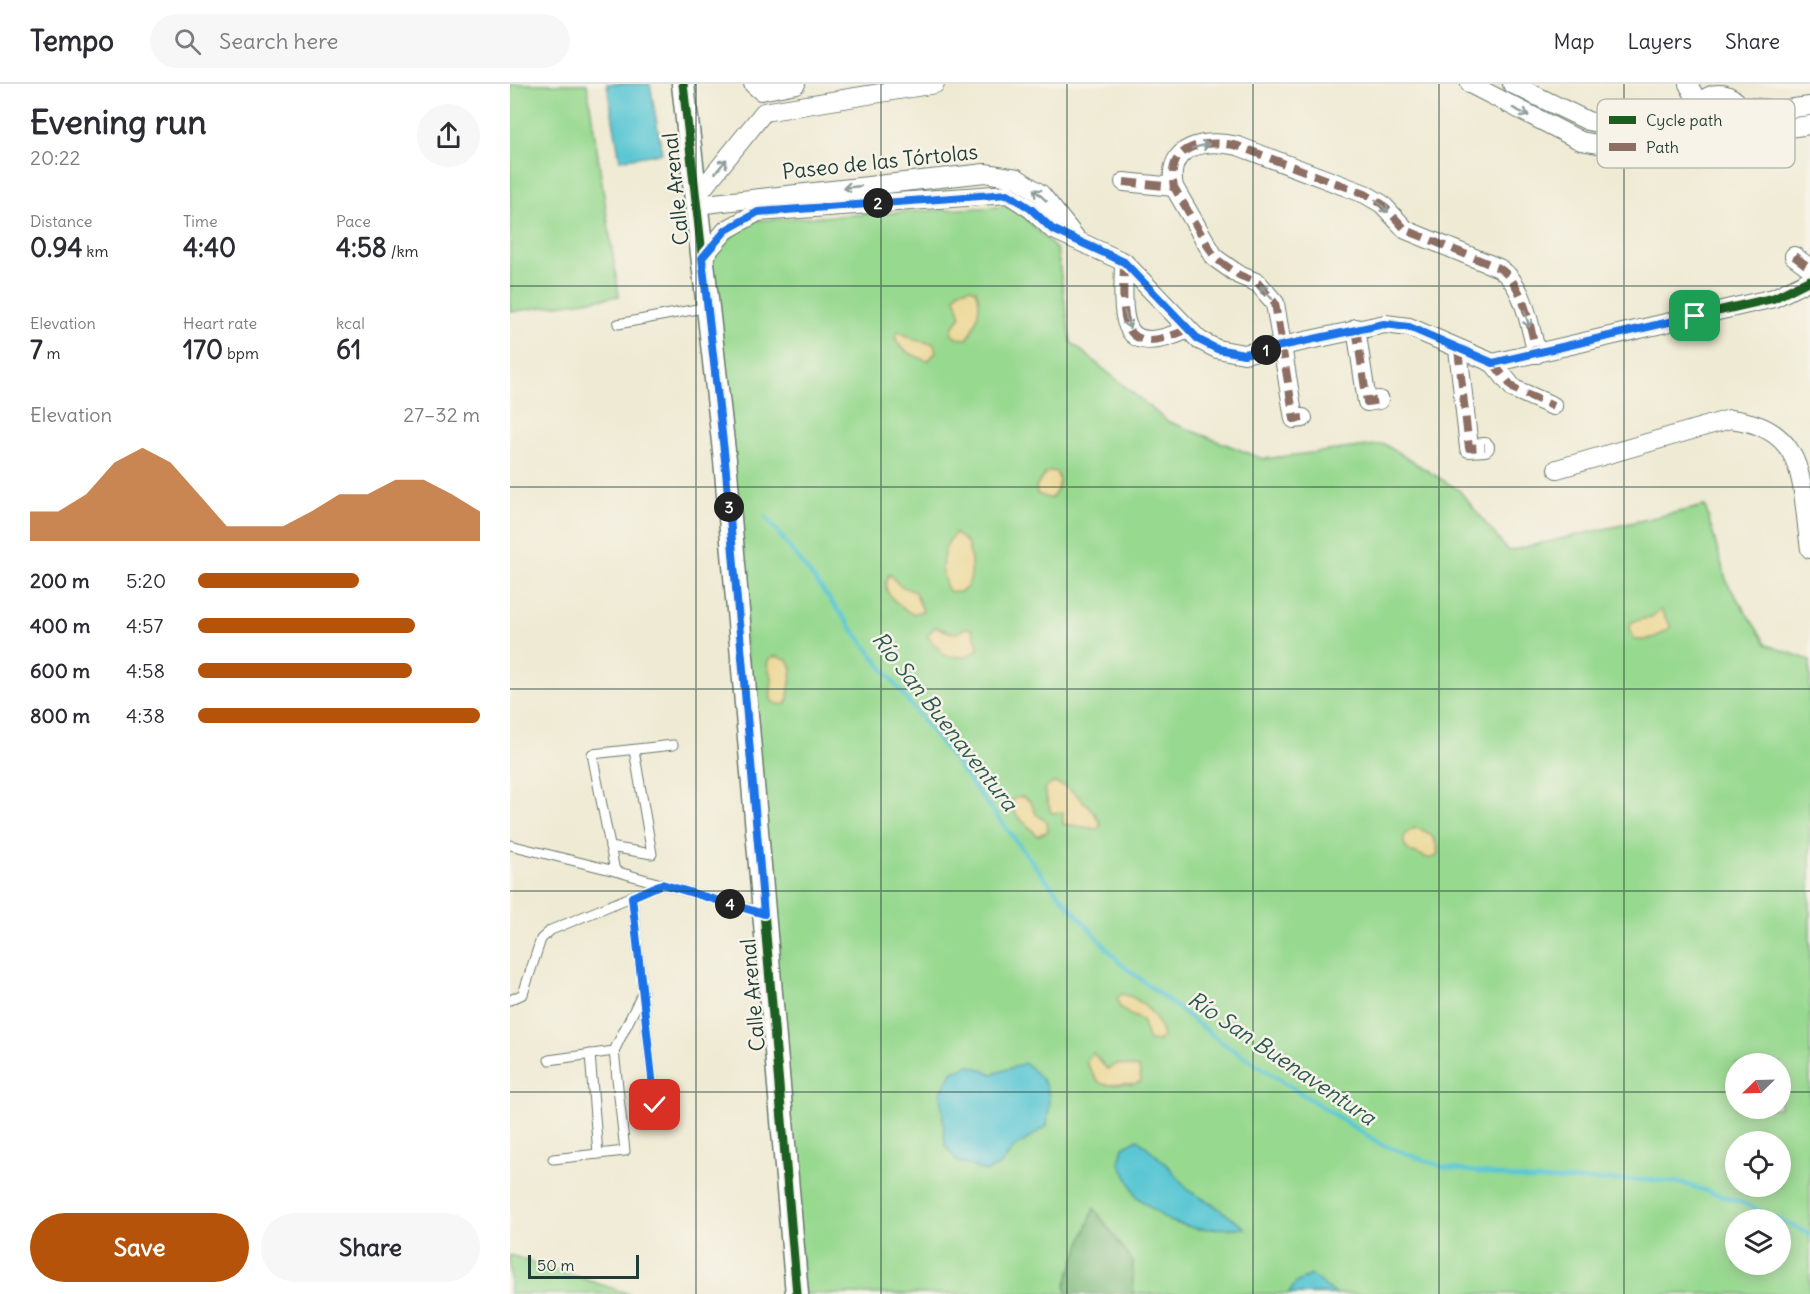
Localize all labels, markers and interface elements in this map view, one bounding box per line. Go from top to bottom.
search box [150,14,570,68]
text: Tempo [30,23,114,59]
icon: search [171,25,204,58]
text: Search here [219,27,338,55]
text: Map [1554,28,1594,55]
text: Layers [1627,28,1692,55]
text: Share [1725,28,1780,55]
legend [1597,99,1795,168]
text: Evening run [30,101,206,143]
button: share [417,104,480,167]
one-way arrow [1512,107,1530,119]
text: Cycle path [1646,110,1722,130]
street label: Calle Arenal [656,131,695,247]
text: Path [1646,137,1679,157]
street label: Paseo de las Tórtolas [781,138,979,185]
one-way arrow [1191,139,1210,151]
text: 20:22 [30,145,81,170]
one-way arrow [715,158,728,174]
one-way arrow [842,182,862,193]
pin: 2 [863,188,893,218]
one-way arrow [1032,188,1047,202]
text: 2 [874,193,882,213]
one-way arrow [1374,199,1389,214]
text: Distance [30,211,92,231]
text: Time [183,211,218,231]
text: Pace [336,211,371,231]
text: 0.94 [30,231,82,264]
text: 4:40 [183,231,236,264]
text: 4:58 [336,231,387,264]
text: km [82,241,108,261]
text: /km [387,241,419,261]
one-way arrow [1259,285,1273,300]
pin [1669,290,1720,341]
icon: arrive [1678,299,1711,332]
one-way arrow [1522,309,1533,328]
one-way arrow [1122,310,1133,329]
text: Elevation [30,313,96,333]
text: Heart rate [183,313,257,333]
text: kcal [336,313,365,333]
text: 7 [30,333,43,366]
text: 170 [183,333,223,366]
text: 61 [336,333,361,366]
pin: 1 [1251,335,1281,365]
text: 1 [1263,340,1269,360]
text: m [43,343,61,363]
text: bpm [223,343,259,363]
text: Elevation [30,402,112,427]
text: 27–32 m [403,402,480,427]
pin: 3 [714,492,744,522]
text: 3 [724,497,734,517]
text: 200 m [30,568,90,593]
text: 5:20 [126,568,166,593]
text: 400 m [30,613,90,638]
text: 4:57 [126,613,163,638]
water label: Río San Buenaventura [866,626,1025,818]
text: 600 m [30,658,90,683]
text: 4:58 [126,658,165,683]
text: 800 m [30,703,90,728]
text: 4:38 [126,703,165,728]
pin: 4 [715,889,745,919]
text: 4 [725,894,735,914]
street label: Calle Arenal [734,938,771,1052]
water label: Río San Buenaventura [1183,985,1382,1132]
north arrow [1725,1053,1791,1119]
map controls [1725,1053,1791,1275]
pin [629,1079,680,1130]
icon: check [638,1088,671,1121]
button: locate [1725,1131,1791,1197]
button: layers [1725,1209,1791,1275]
button: Save [30,1213,249,1282]
button: Share [261,1213,480,1282]
scale bar [528,1252,639,1280]
text: 50 m [537,1255,575,1275]

